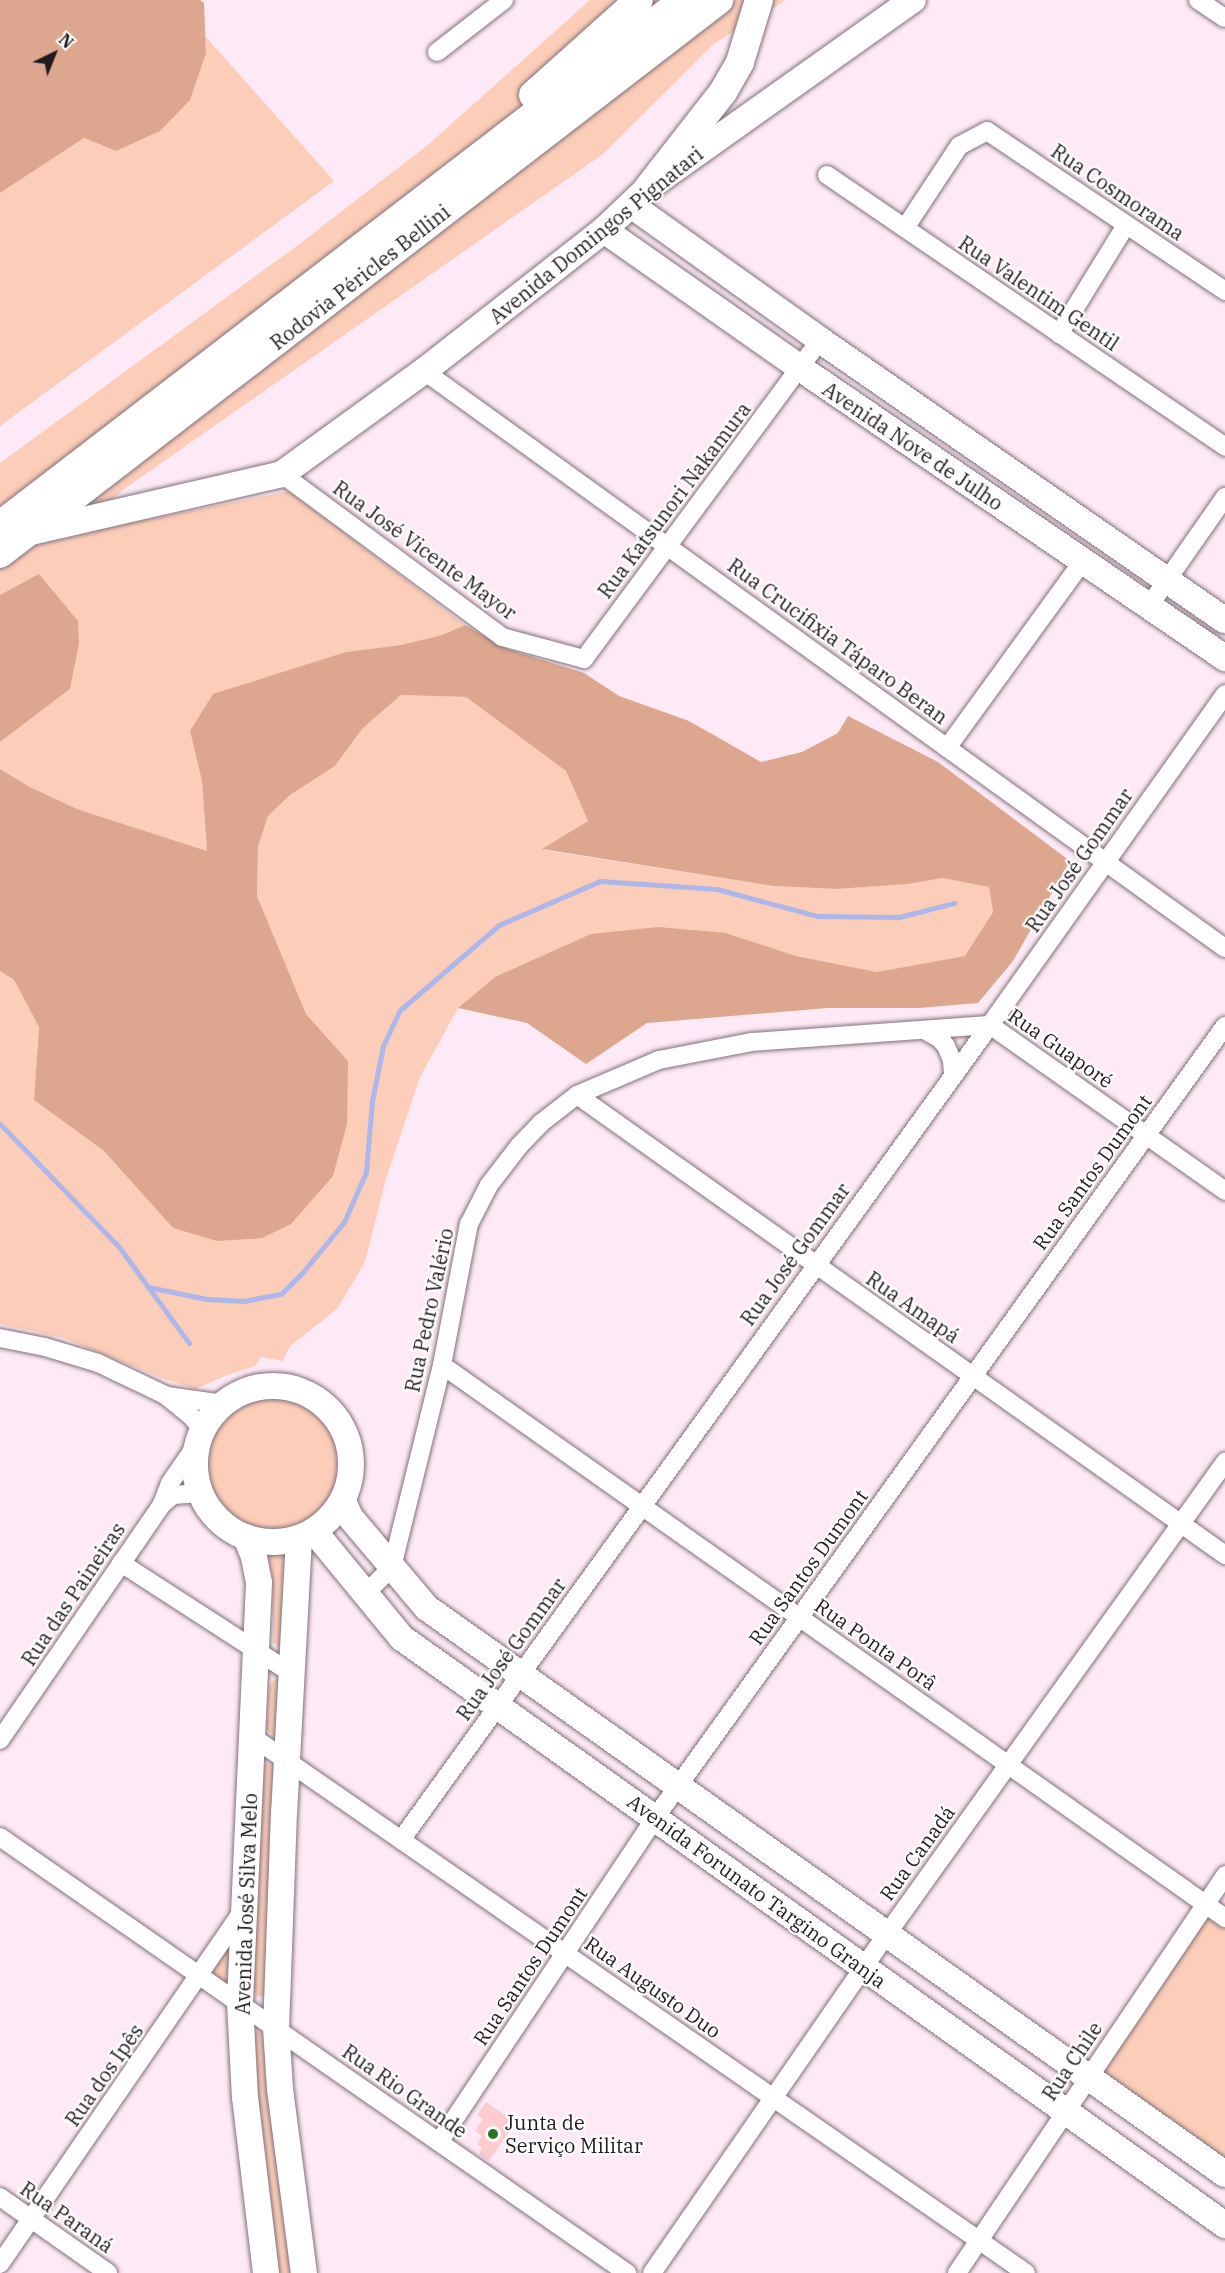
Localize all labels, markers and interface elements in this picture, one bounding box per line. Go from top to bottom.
north arrow [24,24,84,84]
text: N [55,29,78,52]
street label: Rua Cosmorama [1047,139,1189,245]
street label: Avenida Domingos Pignatari [484,141,708,329]
street label: Rodovia Péricles Bellini [265,199,455,355]
street label: Rua Valentim Gentil [954,230,1124,356]
street label: Avenida Nove de Julho [818,377,1008,515]
street label: Rua Katsunori Nakamura [592,397,756,603]
street label: Rua José Vicente Mayor [329,475,521,625]
street label: Rua Crucifixia Táparo Beran [723,553,953,729]
street label: Rua José Gommar [1020,783,1138,937]
street label: Rua Guaporé [1004,1003,1118,1093]
street label: Rua Santos Dumont [1028,1090,1156,1254]
street label: Rua José Gommar [735,1178,855,1330]
street label: Rua Pedro Valério [400,1226,458,1394]
street label: Rua Amapá [862,1266,964,1348]
street label: Rua Santos Dumont [744,1485,872,1649]
street label: Rua das Paineiras [16,1518,130,1670]
street label: Rua José Gommar [451,1573,571,1725]
street label: Rua Ponta Porâ [810,1593,942,1695]
street label: Avenida Forunato Targino Granja [623,1789,891,1993]
street label: Avenida José Silva Melo [230,1793,262,2015]
street label: Rua Canadá [874,1801,960,1905]
street label: Rua Santos Dumont [468,1882,592,2050]
street label: Rua Augusto Duo [580,1931,726,2043]
street label: Rua Chile [1037,2017,1107,2105]
street label: Rua dos Ipês [60,2019,148,2131]
street label: Rua Rio Grande [338,2039,472,2143]
place label: Junta de Serviço Militar [505,2110,643,2157]
marker: Junta de Serviço Militar [486,2127,500,2141]
street label: Rua Paraná [16,2176,118,2258]

